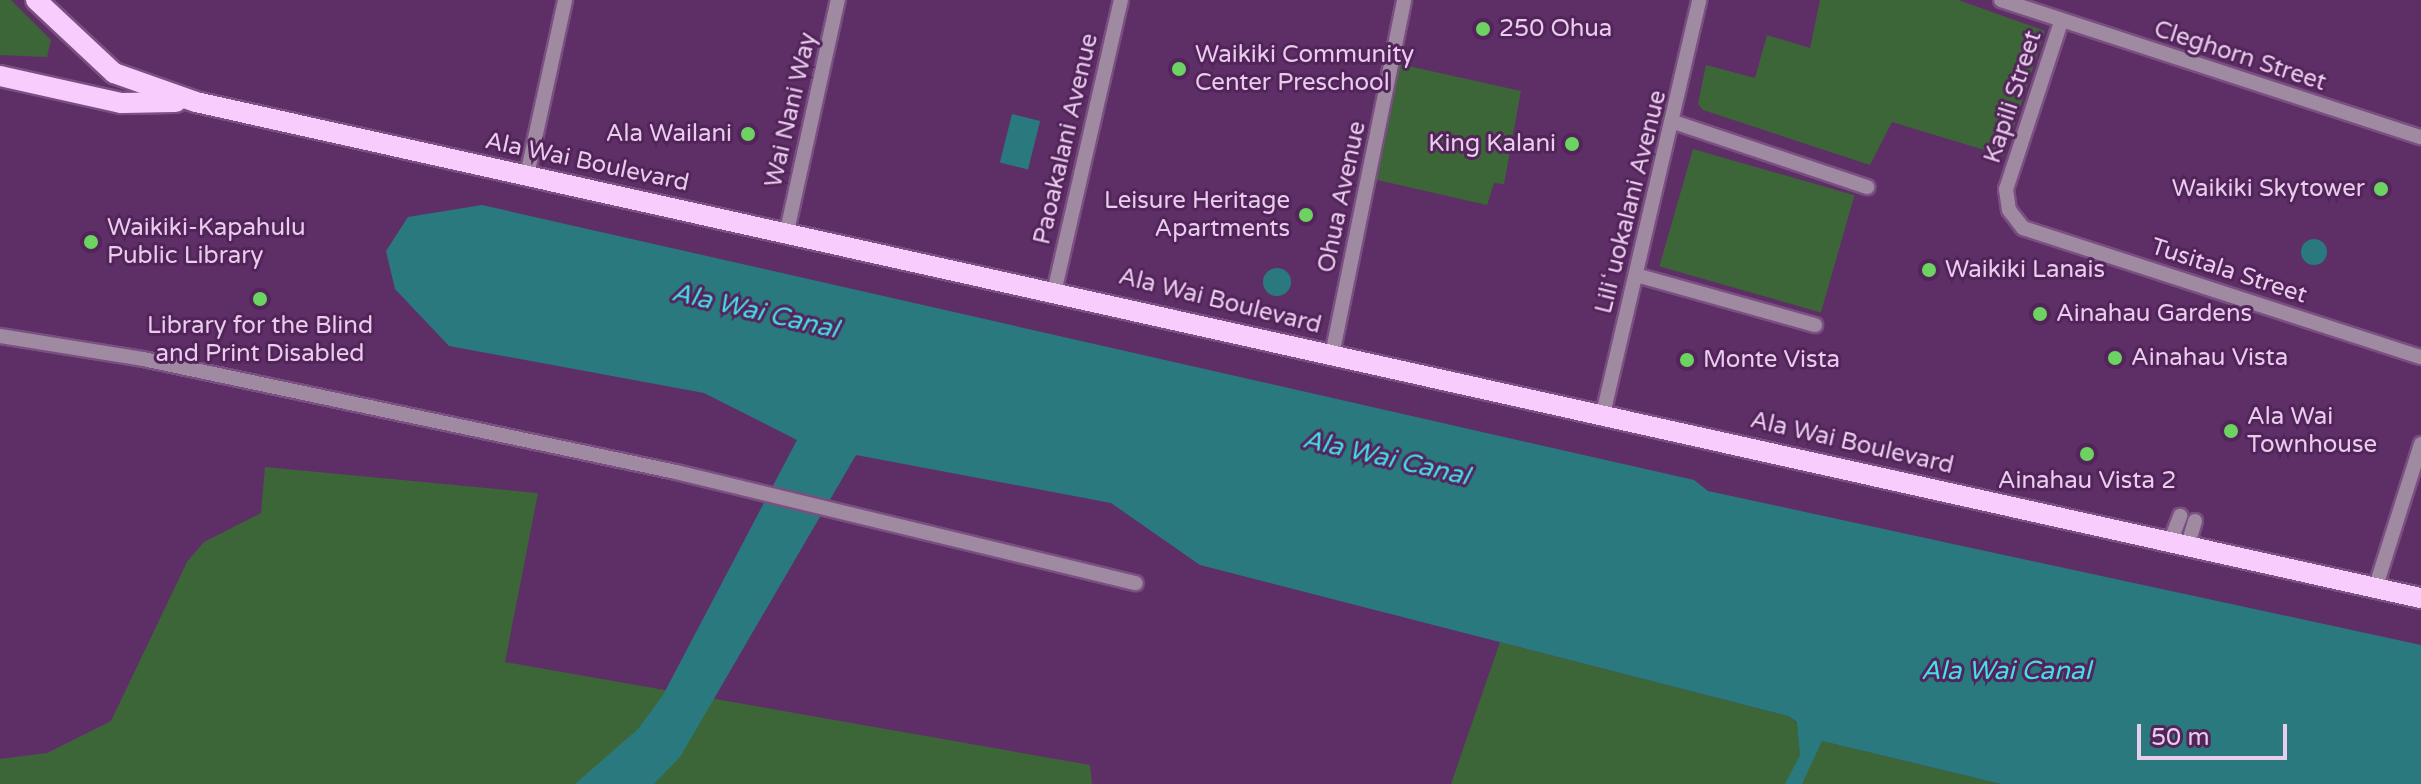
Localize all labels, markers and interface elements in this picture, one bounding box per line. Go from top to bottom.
place label: 250 Ohua [1499,15,1612,43]
street label: Cleghorn Street [2150,15,2330,97]
marker: 250 Ohua [1474,20,1492,38]
street label: Kapili Street [1978,27,2048,167]
street label: Wai Nani Way [759,30,823,190]
street label: Paoakalani Avenue [1028,31,1104,247]
place label: Waikiki Community Center Preschool [1195,41,1414,97]
marker: Waikiki Community Center Preschool [1170,60,1188,78]
street label: Liliʻuokalani Avenue [1589,87,1673,317]
street label: Ohua Avenue [1312,119,1372,275]
place label: Ala Wailani [606,120,732,148]
marker: Ala Wailani [739,125,757,143]
street label: Ala Wai Boulevard [482,126,692,198]
place label: King Kalani [1428,130,1556,158]
marker: King Kalani [1563,135,1581,153]
place label: Waikiki Skytower [2172,175,2365,203]
marker: Waikiki Skytower [2372,180,2390,198]
place label: Leisure Heritage Apartments [1104,187,1290,243]
marker: Leisure Heritage Apartments [1297,206,1315,224]
place label: Waikiki-Kapahulu Public Library [107,214,306,270]
street label: Tusitala Street [2147,232,2311,310]
marker: Waikiki-Kapahulu Public Library [82,233,100,251]
place label: Waikiki Lanais [1945,256,2105,284]
marker: Waikiki Lanais [1920,261,1938,279]
street label: Ala Wai Boulevard [1116,262,1324,340]
water label: Ala Wai Canal [669,277,841,345]
marker: Library for the Blind and Print Disabled [251,290,269,308]
place label: Ainahau Gardens [2056,300,2252,328]
marker: Ainahau Gardens [2031,305,2049,323]
place label: Library for the Blind and Print Disabled [147,312,373,368]
place label: Ainahau Vista [2131,344,2288,372]
place label: Monte Vista [1703,346,1840,374]
marker: Ainahau Vista [2106,349,2124,367]
marker: Monte Vista [1678,351,1696,369]
place label: Ala Wai Townhouse [2247,403,2377,459]
street label: Ala Wai Boulevard [1748,406,1956,480]
marker: Ala Wai Townhouse [2222,422,2240,440]
water label: Ala Wai Canal [1300,424,1472,492]
marker: Ainahau Vista 2 [2078,445,2096,463]
place label: Ainahau Vista 2 [1998,467,2176,495]
water label: Ala Wai Canal [1921,655,2091,687]
scale bar [2141,708,2291,758]
text: 50 m [2151,723,2209,752]

